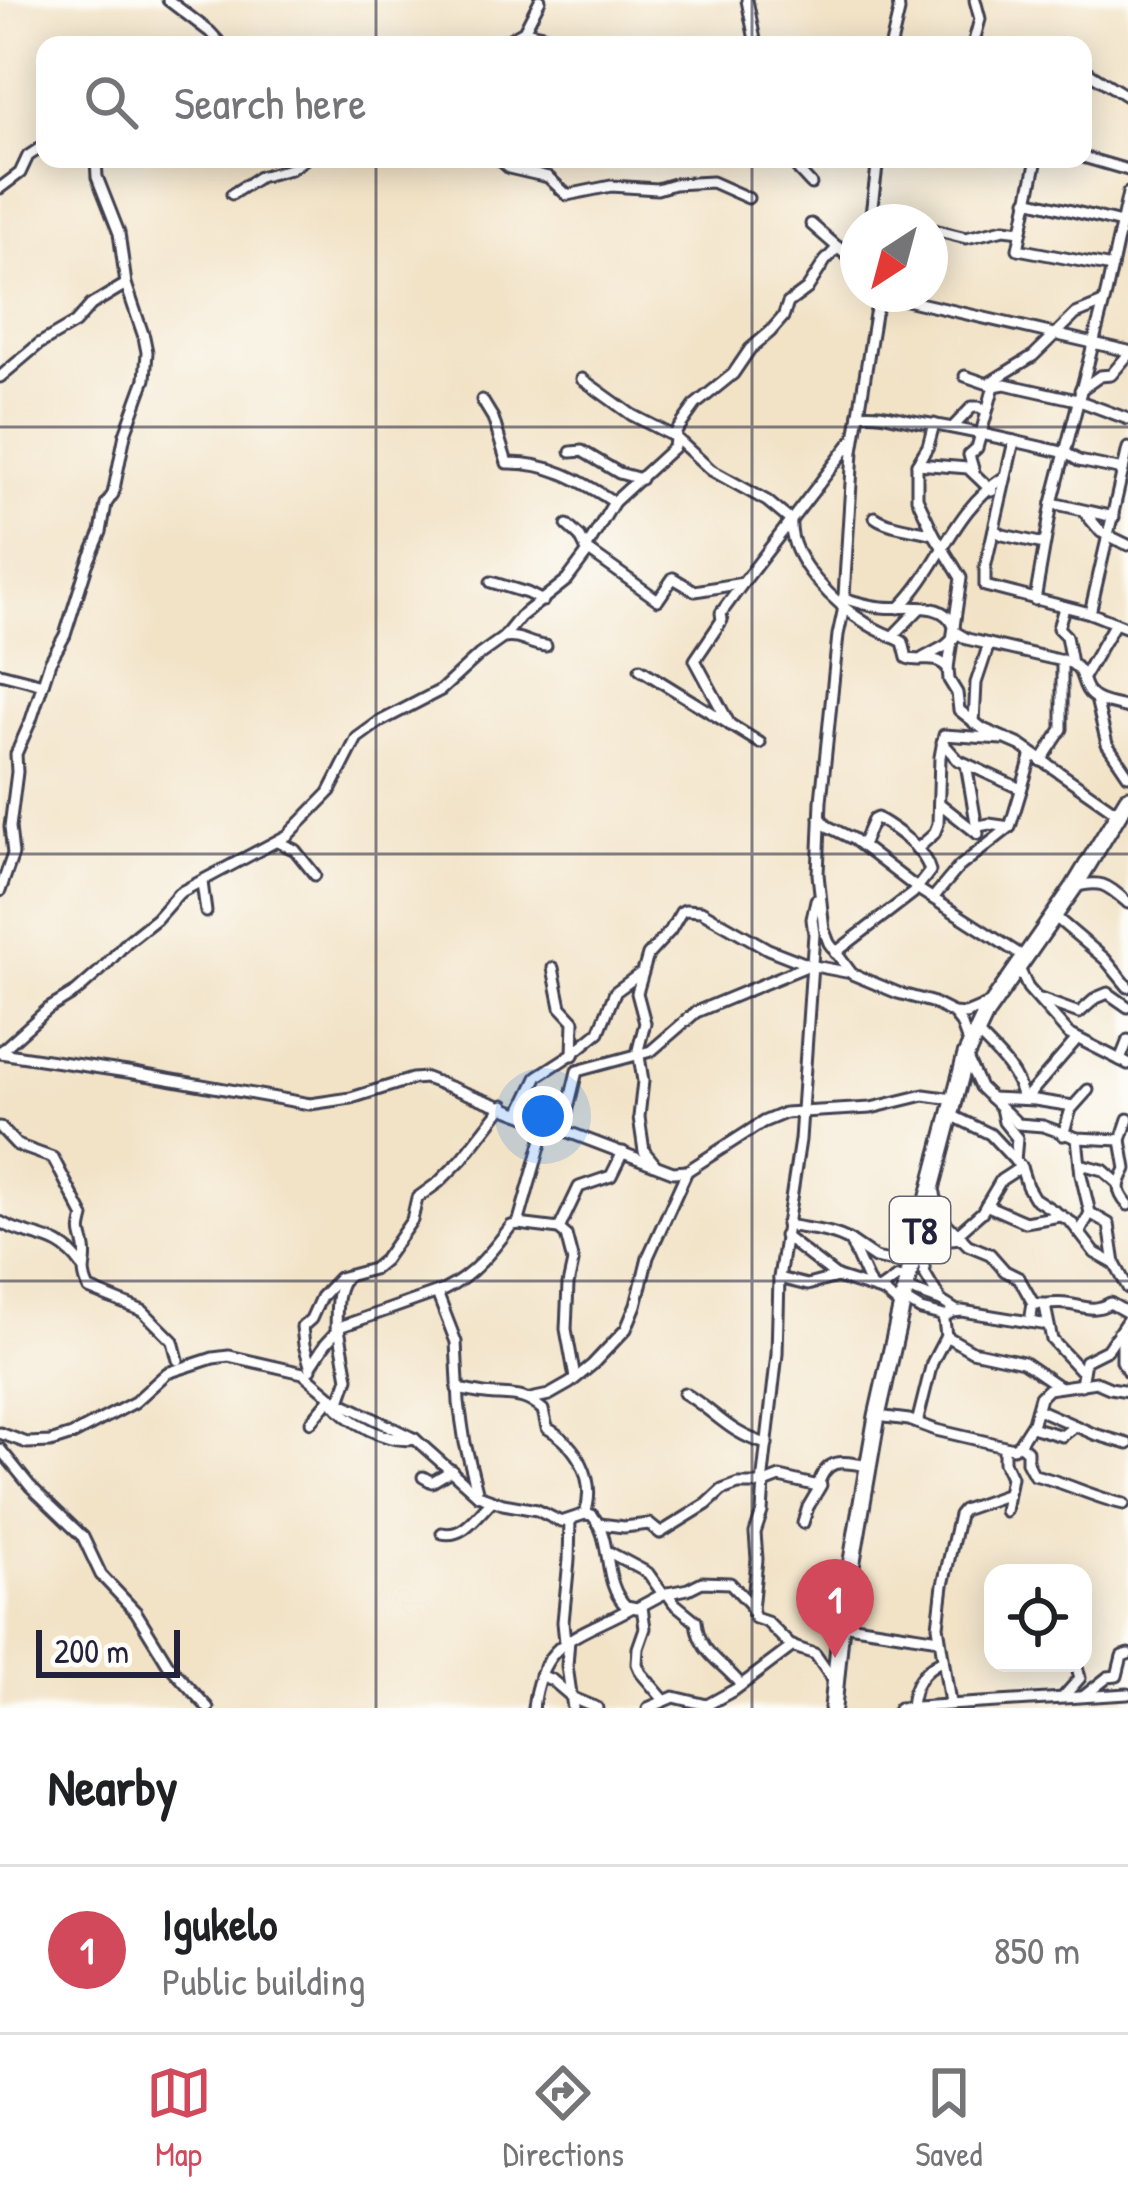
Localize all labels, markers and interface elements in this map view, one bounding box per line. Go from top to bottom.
search box [36,36,1092,168]
icon: search [78,69,144,135]
text: Search here [174,72,366,133]
north arrow [840,204,948,312]
your location [513,1086,573,1146]
road number: T8 [890,1197,950,1263]
pin: 1 [796,1559,874,1658]
map controls [984,1564,1092,1672]
button: locate [984,1564,1092,1672]
scale bar [36,1624,180,1677]
text: 200 m [54,1629,129,1673]
text: Nearby [48,1752,178,1821]
text: Igukelo [162,1893,277,1954]
text: 1 [80,1923,94,1976]
text: 850 m [994,1923,1080,1976]
text: Public building [162,1954,365,2007]
tab: Map [146,2060,212,2176]
tab: Directions [503,2060,624,2176]
tab: Saved [915,2060,982,2176]

